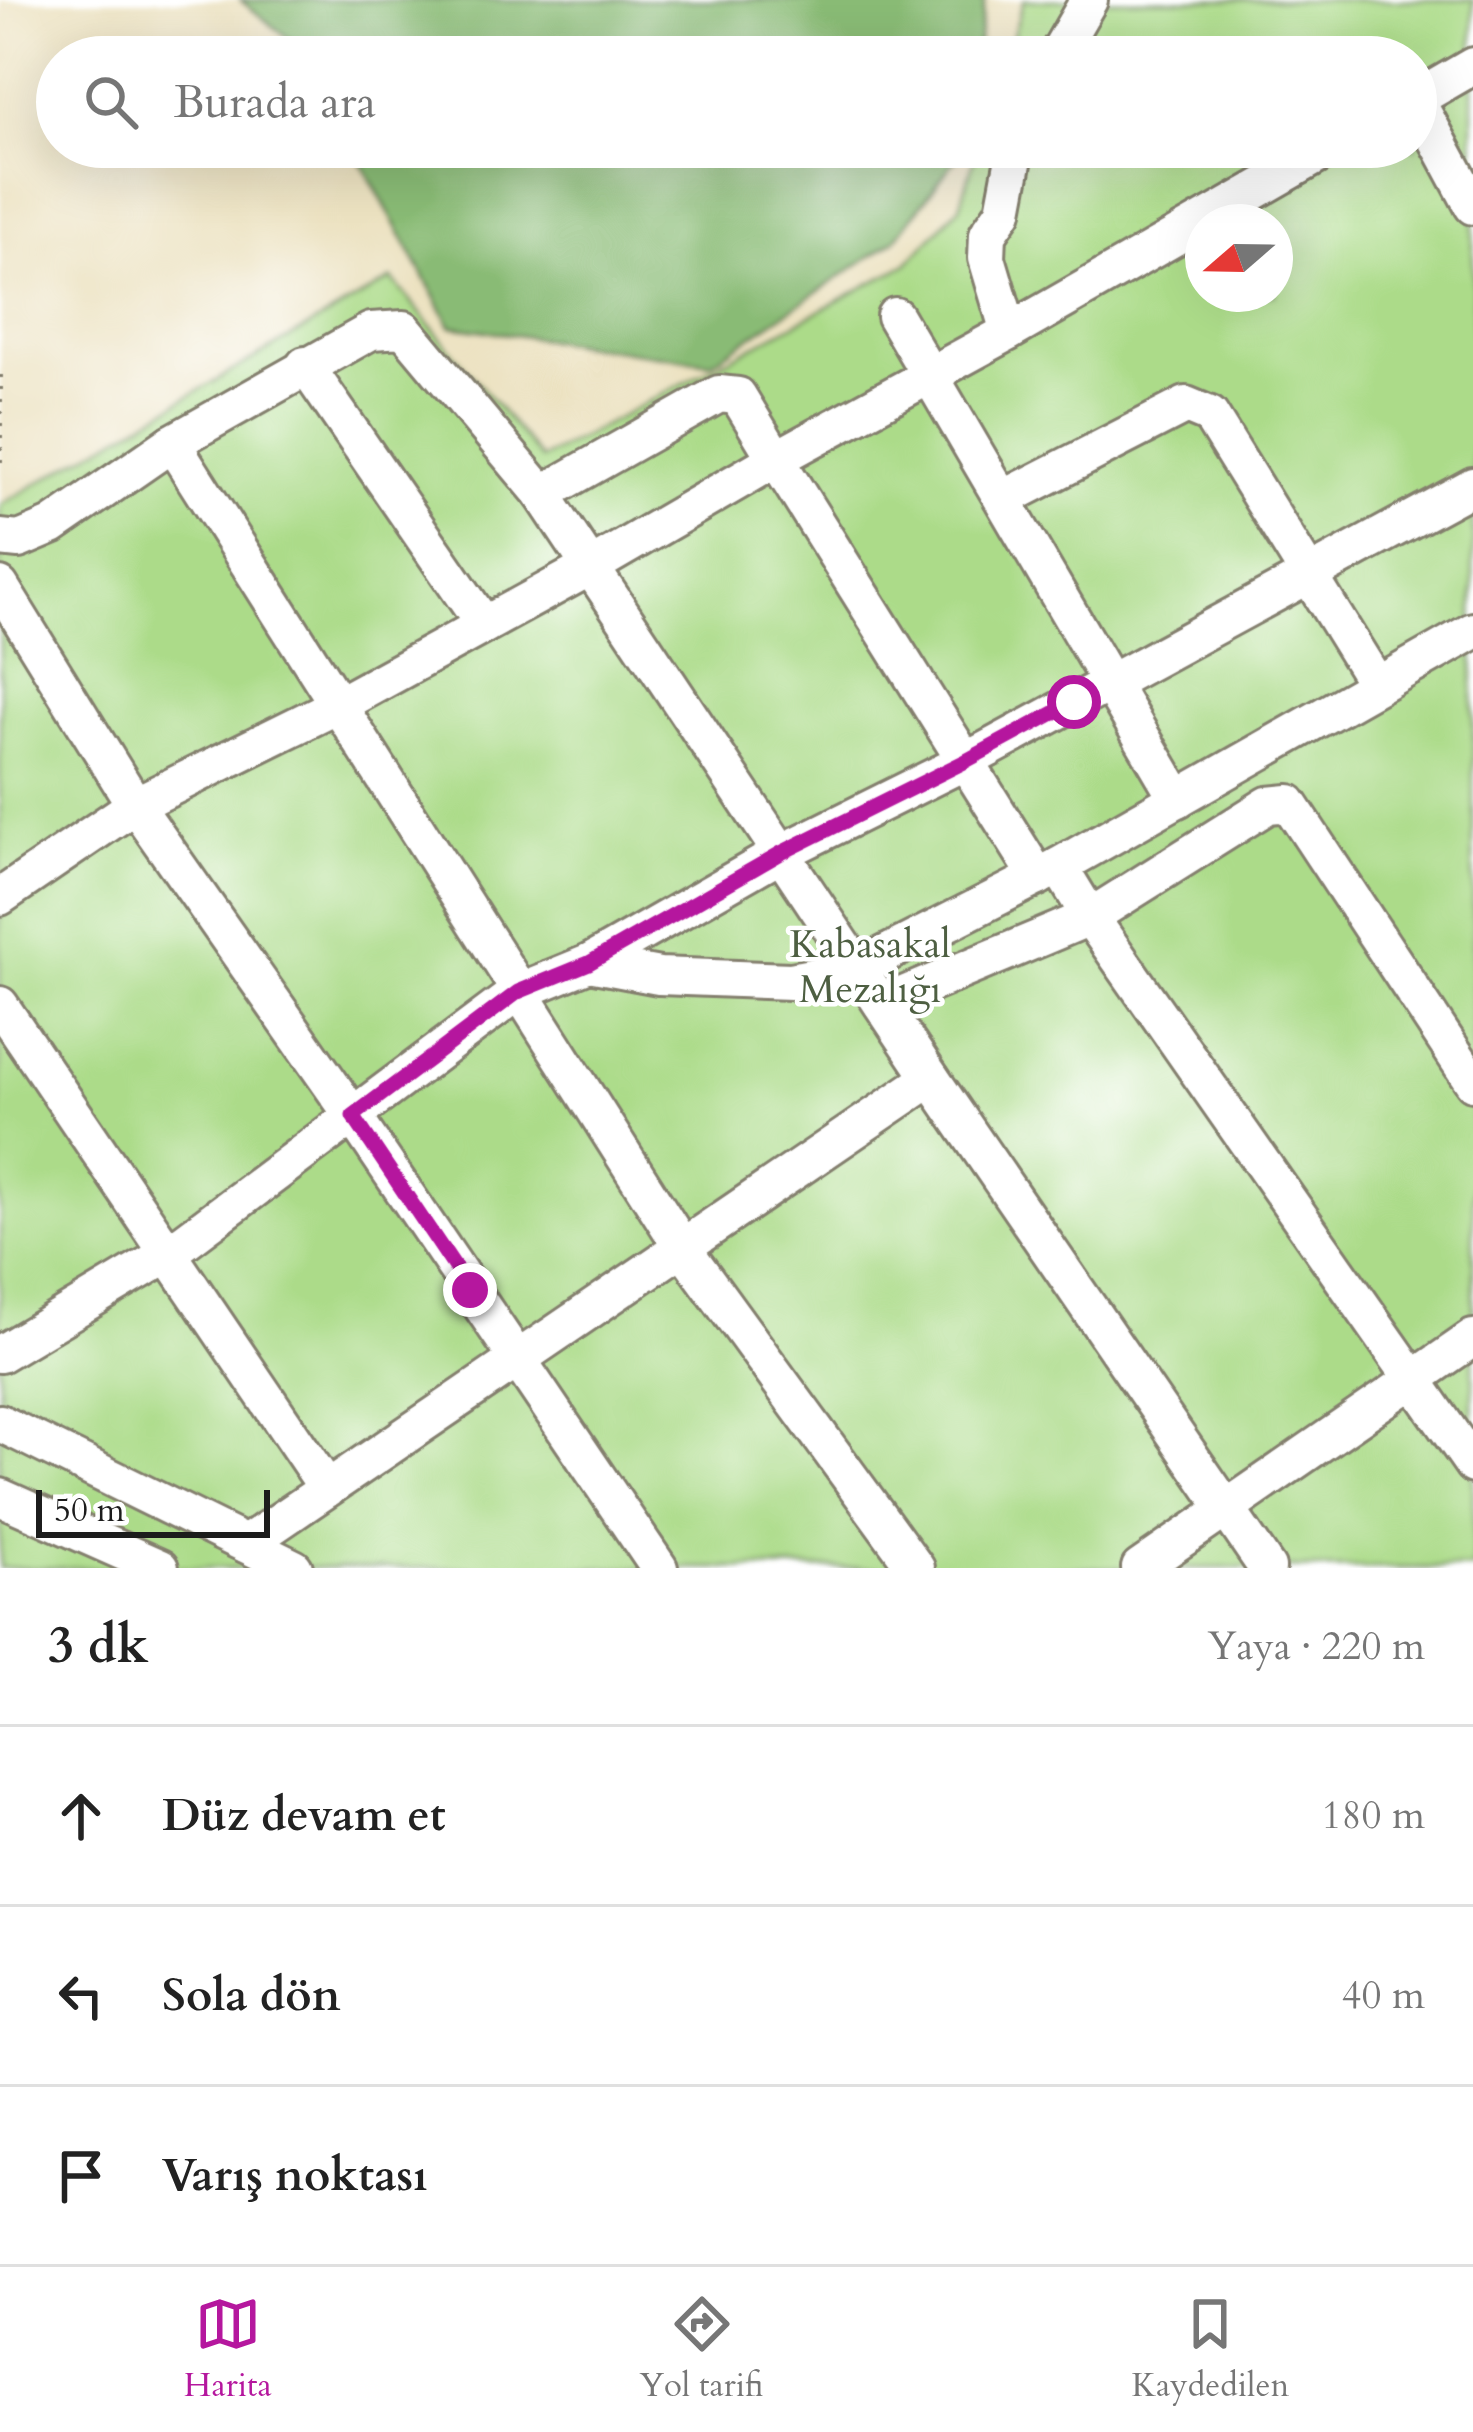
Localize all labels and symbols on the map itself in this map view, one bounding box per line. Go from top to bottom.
north arrow [1185,204,1293,312]
route start [1047,675,1101,729]
park label: Kabasakal Mezalığı [789,918,951,1016]
route end [443,1263,497,1317]
scale bar [36,1484,270,1537]

